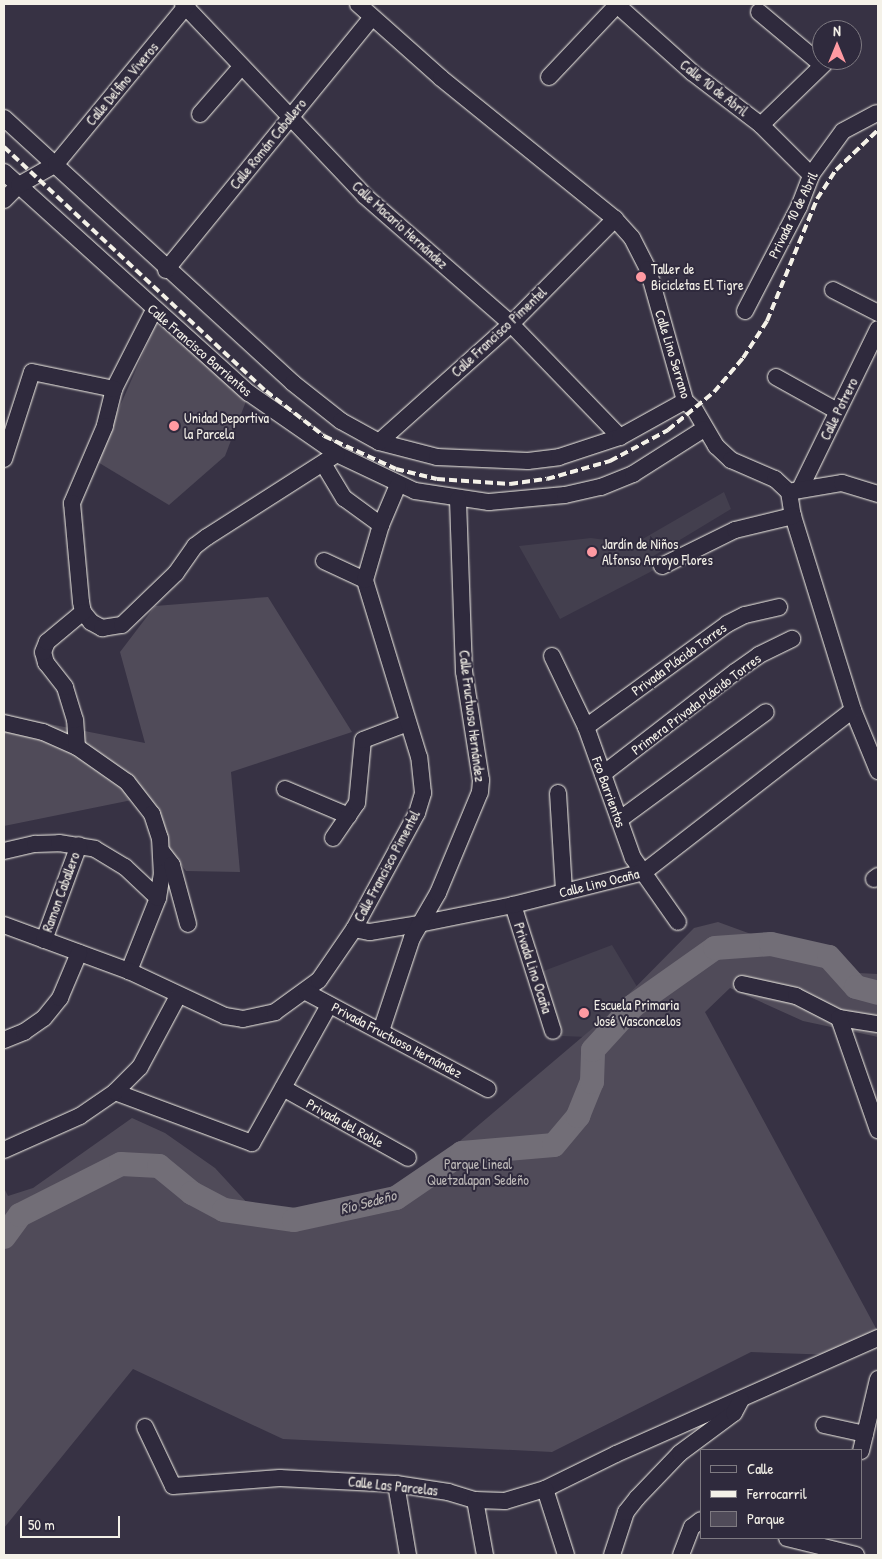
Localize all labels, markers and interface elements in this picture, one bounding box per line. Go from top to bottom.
north arrow [812,20,862,70]
text: N [833,21,841,40]
street label: Calle Delfino Viveros [82,39,162,129]
street label: Calle 10 de Abril [677,56,751,120]
street label: Calle Román Caballero [226,95,310,193]
street label: Privada 10 de Abril [765,169,821,261]
street label: Calle Macario Hernández [349,178,451,272]
place label: Taller de Bicicletas El Tigre [651,261,743,294]
marker: Taller de Bicicletas El Tigre [635,271,647,283]
street label: Calle Francisco Pimentel [448,284,550,380]
street label: Calle Francisco Barrientos [144,300,256,400]
street label: Calle Lino Serrano [652,308,694,400]
street label: Calle Potrero [817,375,861,443]
place label: Unidad Deportiva la Parcela [184,410,269,442]
marker: Unidad Deportiva la Parcela [168,420,180,432]
place label: Jardín de Niños Alfonso Arroyo Flores [602,536,713,568]
marker: Jardín de Niños Alfonso Arroyo Flores [586,546,598,558]
street label: Privada Plácido Torres [628,619,730,699]
street label: Calle Fructuoso Hernández [456,649,488,783]
street label: Primera Privada Plácido Torres [628,650,764,758]
street label: Fco Barrientos [588,754,630,830]
street label: Calle Francisco Pimentel [350,807,424,925]
street label: Ramon Caballero [39,850,83,934]
street label: Calle Lino Ocaña [557,865,641,901]
street label: Privada Lino Ocaña [510,920,556,1016]
place label: Escuela Primaria José Vasconcelos [594,997,681,1030]
street label: Privada Fructuoso Hernández [329,999,465,1081]
marker: Escuela Primaria José Vasconcelos [578,1007,590,1019]
street label: Privada del Roble [304,1095,386,1151]
park label: Parque Lineal Quetzalapan Sedeño [427,1156,529,1188]
water label: Río Sedeño [338,1186,398,1218]
legend [700,1449,862,1539]
text: Calle [747,1458,774,1479]
street label: Calle Las Parcelas [347,1473,439,1499]
text: Ferrocarril [747,1483,807,1504]
scale bar [22,1506,122,1538]
text: Parque [747,1508,785,1529]
text: 50 m [28,1514,55,1535]

